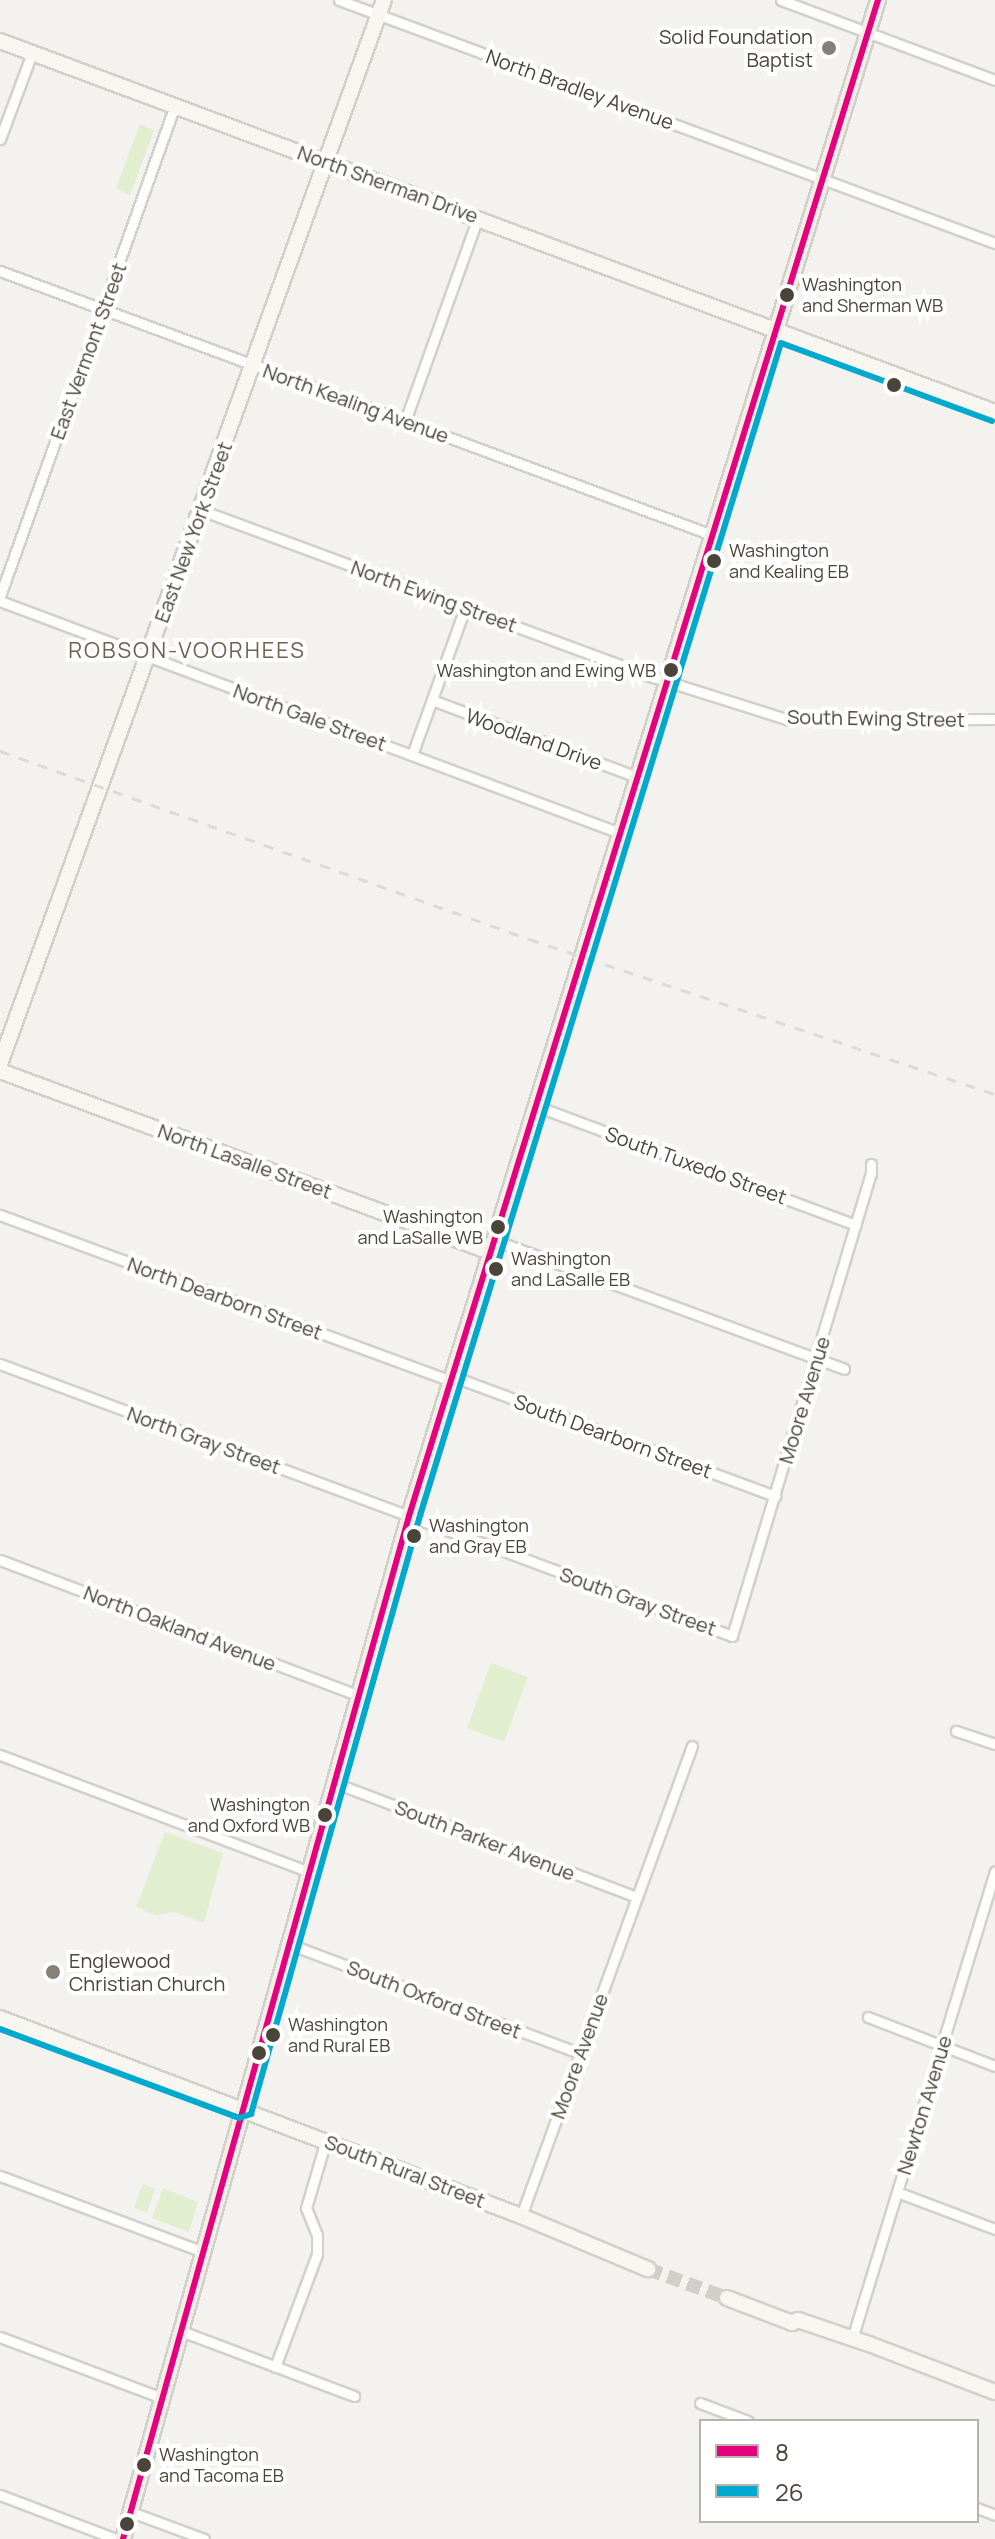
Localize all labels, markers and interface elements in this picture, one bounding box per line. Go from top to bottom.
place label: Solid Foundation Baptist [659,24,813,71]
marker: Solid Foundation Baptist [820,39,838,57]
street label: North Bradley Avenue [483,44,677,134]
street label: North Sherman Drive [294,140,482,228]
street label: East Vermont Street [45,259,131,443]
place label: Washington and Sherman WB [802,274,943,316]
marker: Washington and Sherman WB [779,287,795,303]
street label: North Kealing Avenue [260,358,452,448]
unlabelled marker [886,377,902,393]
street label: East New York Street [149,438,237,626]
place label: Washington and Kealing EB [729,540,849,582]
marker: Washington and Kealing EB [706,553,722,569]
street label: North Ewing Street [348,555,520,637]
district label: ROBSON-VOORHEES [68,638,306,664]
place label: Washington and Ewing WB [436,659,656,681]
marker: Washington and Ewing WB [663,662,679,678]
street label: North Gale Street [230,678,390,756]
street label: Woodland Drive [463,703,605,775]
street label: South Ewing Street [787,704,965,732]
street label: North Lasalle Street [155,1118,335,1204]
street label: South Tuxedo Street [602,1121,790,1209]
place label: Washington and LaSalle WB [357,1206,483,1248]
marker: Washington and LaSalle WB [490,1219,506,1235]
place label: Washington and LaSalle EB [511,1248,630,1290]
street label: North Dearborn Street [124,1252,326,1344]
marker: Washington and LaSalle EB [488,1261,504,1277]
street label: Moore Avenue [773,1334,835,1466]
street label: South Dearborn Street [511,1389,715,1483]
street label: North Gray Street [124,1401,284,1479]
place label: Washington and Gray EB [429,1515,529,1558]
marker: Washington and Gray EB [406,1528,422,1544]
street label: South Gray Street [557,1562,719,1640]
street label: North Oakland Avenue [80,1580,280,1676]
place label: Washington and Oxford WB [188,1794,310,1836]
street label: South Parker Avenue [392,1795,578,1885]
marker: Washington and Oxford WB [317,1807,333,1823]
place label: Englewood Christian Church [69,1948,225,1995]
street label: South Oxford Street [344,1955,524,2043]
marker: Englewood Christian Church [44,1963,62,1981]
street label: Moore Avenue [545,1990,613,2122]
place label: Washington and Rural EB [288,2014,390,2056]
marker: Washington and Rural EB [265,2027,281,2043]
street label: Newton Avenue [891,2033,957,2177]
unlabelled marker [251,2045,267,2061]
street label: South Rural Street [321,2129,489,2213]
legend [699,2419,979,2523]
text: 8 [775,2435,789,2468]
place label: Washington and Tacoma EB [159,2444,284,2486]
marker: Washington and Tacoma EB [136,2457,152,2473]
text: 26 [775,2475,804,2508]
unlabelled marker [119,2516,135,2532]

